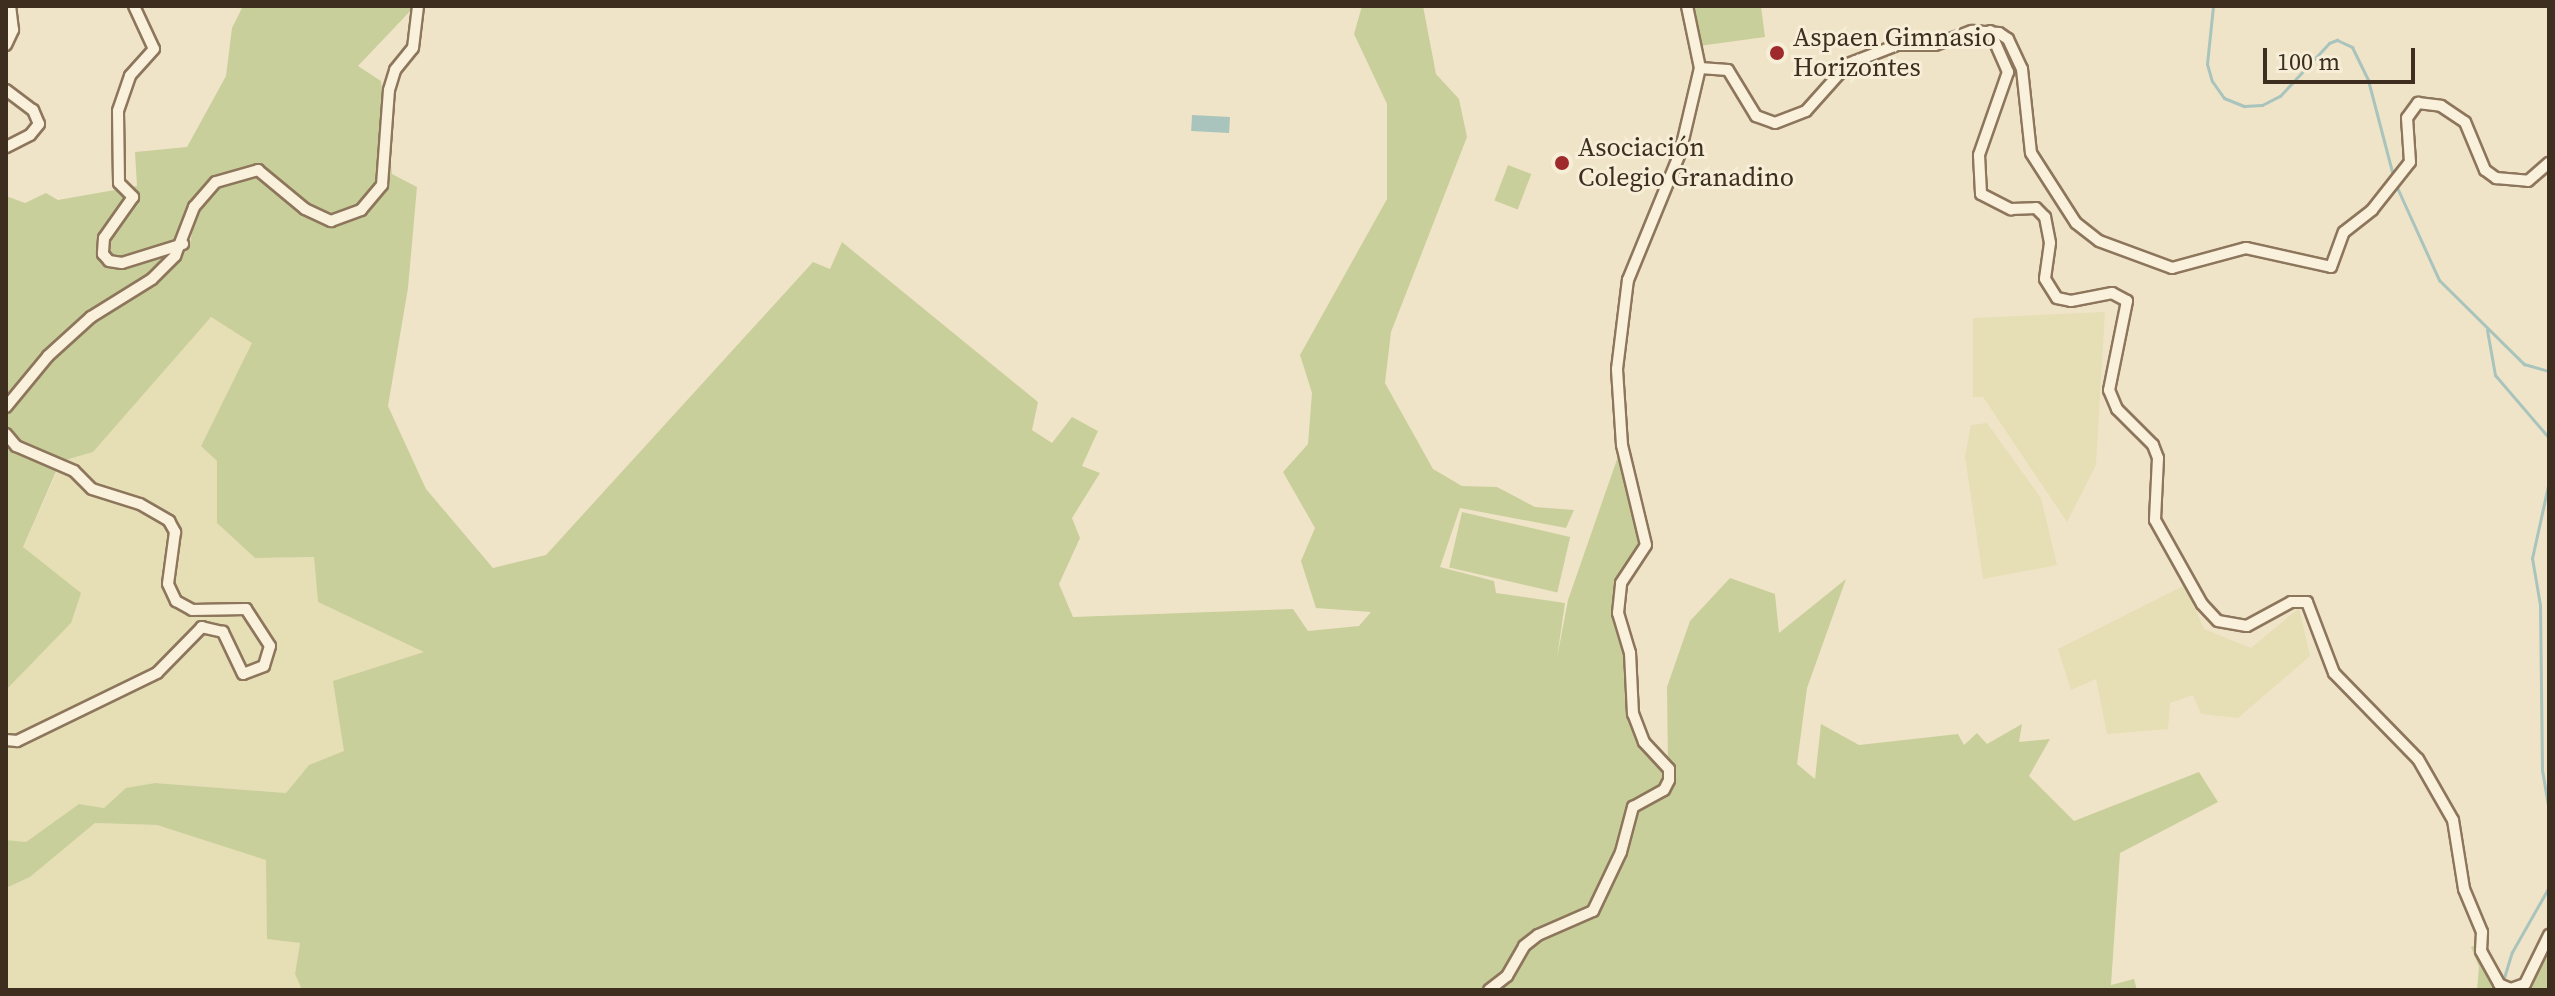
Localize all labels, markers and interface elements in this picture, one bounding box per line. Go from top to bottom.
place label: Aspaen Gimnasio Horizontes [1793,22,1996,84]
scale bar [2267,32,2419,82]
marker: Aspaen Gimnasio Horizontes [1768,44,1786,62]
text: 100 m [2277,45,2340,78]
place label: Asociación Colegio Granadino [1578,132,1794,194]
marker: Asociación Colegio Granadino [1553,154,1571,172]

